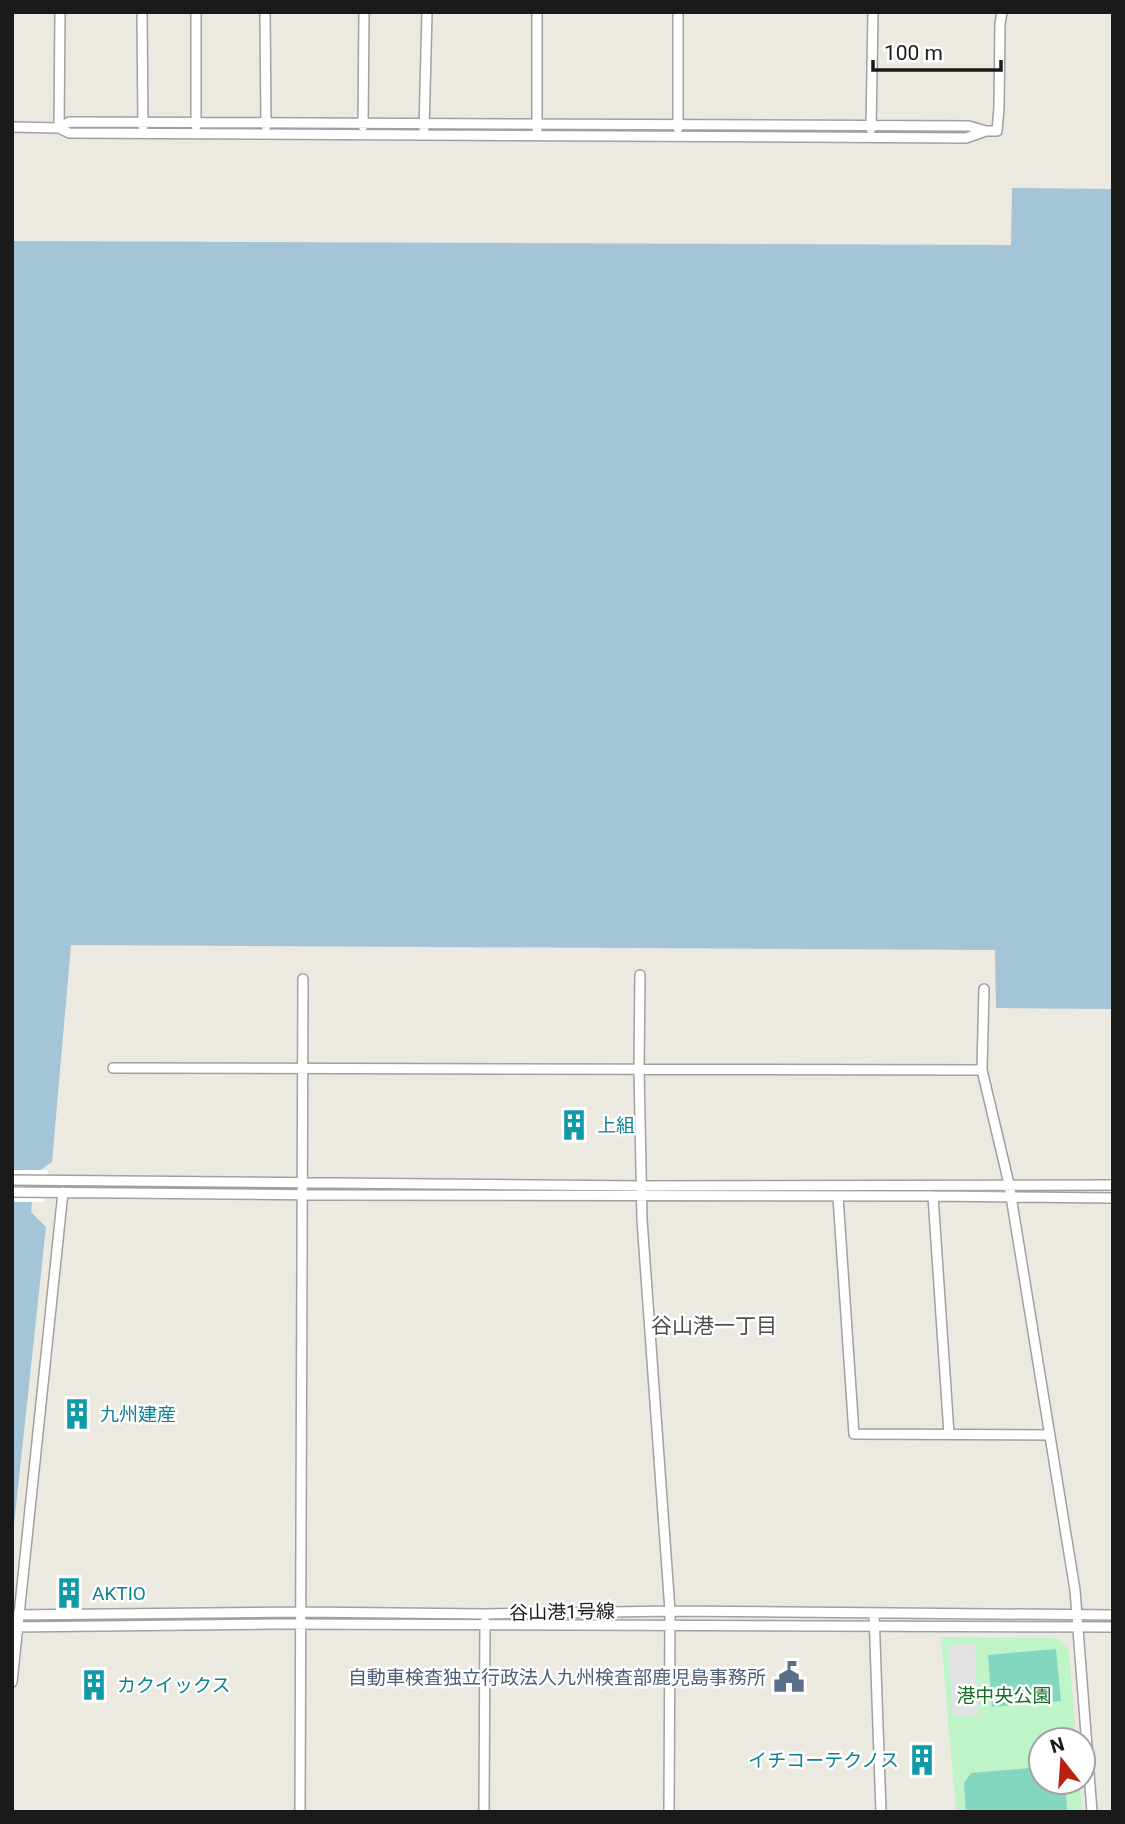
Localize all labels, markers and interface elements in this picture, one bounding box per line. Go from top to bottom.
scale bar [873,28,1001,72]
text: 100 m [884,41,943,65]
building icon: 上組 [557,1108,591,1142]
place label: 上組 [597,1114,635,1137]
district label: 谷山港一丁目 [651,1314,777,1338]
building icon: 九州建産 [60,1397,94,1431]
place label: 九州建産 [100,1403,176,1426]
building icon: AKTIO [52,1576,86,1610]
place label: AKTIO [92,1582,146,1605]
street label: 谷山港1号線 [509,1600,615,1624]
public building icon: 自動車検査独立行政法人九州検査部鹿児島事務所 [772,1660,806,1694]
place label: 自動車検査独立行政法人九州検査部鹿児島事務所 [348,1666,766,1689]
building icon: カクイックス [77,1668,111,1702]
place label: カクイックス [117,1674,230,1697]
park label: 港中央公園 [956,1684,1052,1707]
north arrow [1027,1726,1097,1796]
text: N [1047,1732,1067,1758]
building icon: イチコーテクノス [905,1743,939,1777]
place label: イチコーテクノス [748,1749,899,1772]

